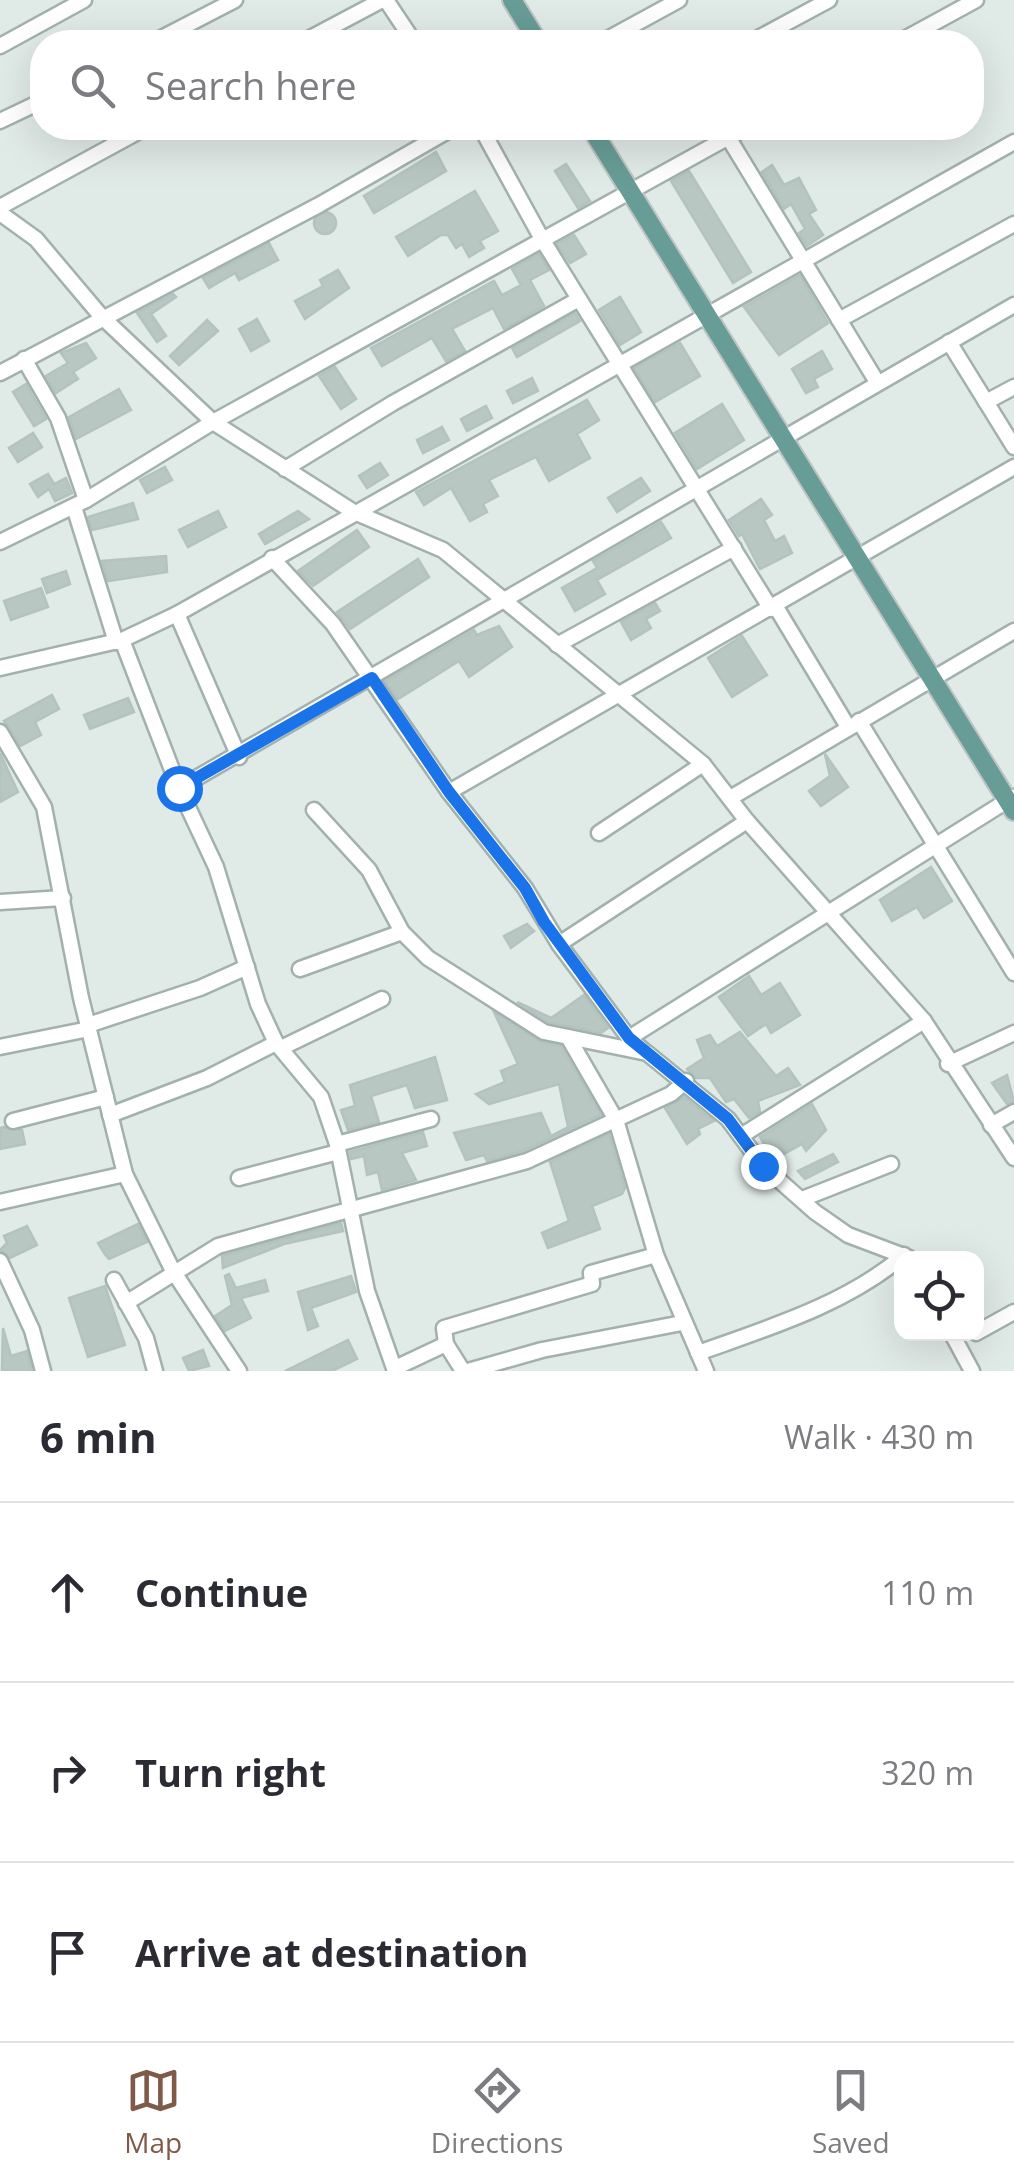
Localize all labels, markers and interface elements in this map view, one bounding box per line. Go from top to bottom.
search box [30,30,984,140]
icon: search [65,58,120,113]
text: Search here [145,59,357,111]
route start [157,766,203,812]
route end [741,1144,787,1190]
map controls [894,1251,984,1341]
button: locate [894,1251,984,1341]
text: 6 min [40,1408,157,1465]
text: Walk · 430 m [784,1415,974,1458]
icon: ahead [40,1565,95,1620]
text: Continue [135,1566,308,1618]
text: 110 m [881,1571,974,1614]
icon: right [40,1745,95,1800]
text: Turn right [135,1746,326,1798]
text: 320 m [881,1751,974,1794]
icon: arrive [40,1925,95,1980]
text: Arrive at destination [135,1926,529,1978]
tab: Map [124,2063,182,2161]
tab: Directions [431,2063,563,2161]
tab: Saved [812,2063,890,2161]

